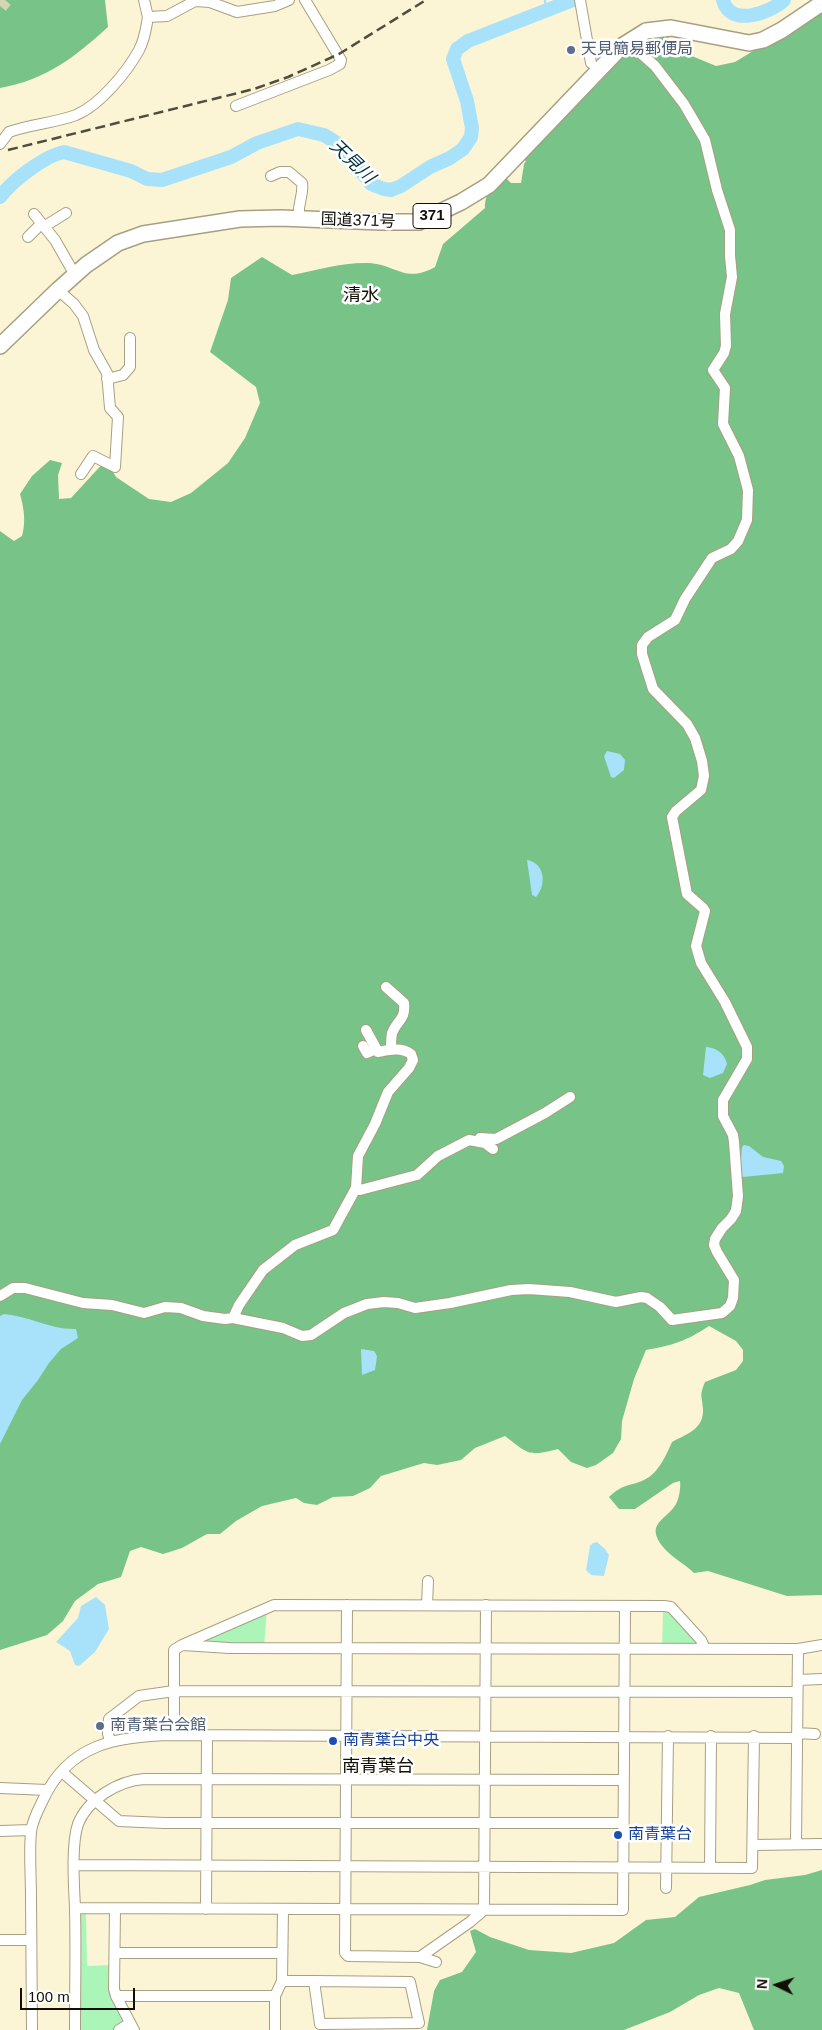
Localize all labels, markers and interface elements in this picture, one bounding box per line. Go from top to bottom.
place label: 天見簡易郵便局 [581,40,693,60]
marker: 天見簡易郵便局 [565,44,577,56]
water label: 天見川 [325,135,379,189]
road number: 371 [413,204,451,228]
street label: 国道371号 [320,210,396,232]
district label: 清水 [343,285,379,307]
place label: 南青葉台会館 [110,1716,206,1736]
marker: 南青葉台会館 [94,1720,106,1732]
place label: 南青葉台中央 [343,1731,439,1751]
marker: 南青葉台中央 [327,1735,339,1747]
district label: 南青葉台 [342,1756,414,1778]
place label: 南青葉台 [628,1825,692,1845]
marker: 南青葉台 [612,1829,624,1841]
north arrow [752,1960,802,2010]
scale bar [22,1978,138,2010]
text: N [754,1978,770,1990]
text: 100 m [28,1988,70,2005]

